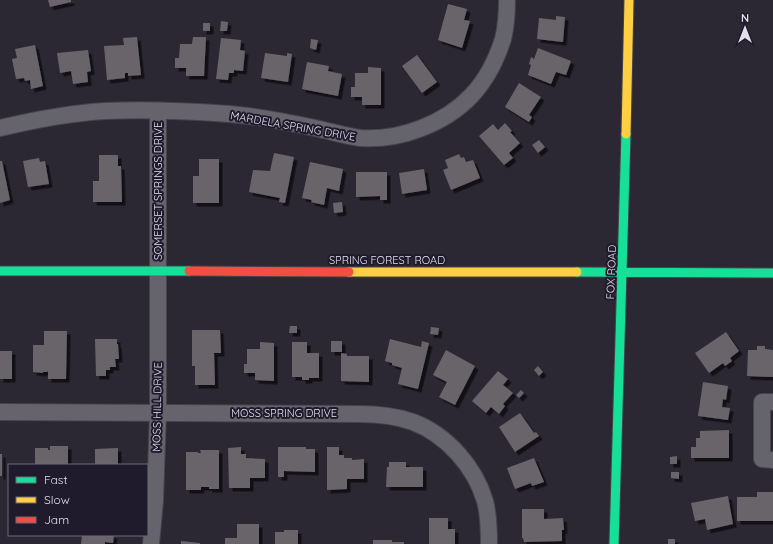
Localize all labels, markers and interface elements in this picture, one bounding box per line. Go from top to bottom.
north arrow [725,8,765,48]
text: N [741,11,749,25]
street label: MARDELA SPRING DRIVE [229,108,357,144]
street label: SOMERSET SPRINGS DRIVE [151,122,165,260]
street label: FOX ROAD [603,244,619,300]
street label: SPRING FOREST ROAD [329,253,445,267]
street label: MOSS HILL DRIVE [149,362,165,452]
street label: MOSS SPRING DRIVE [231,406,337,420]
legend [8,464,148,536]
text: Fast [44,472,68,487]
text: Slow [44,492,70,507]
text: Jam [44,512,69,527]

